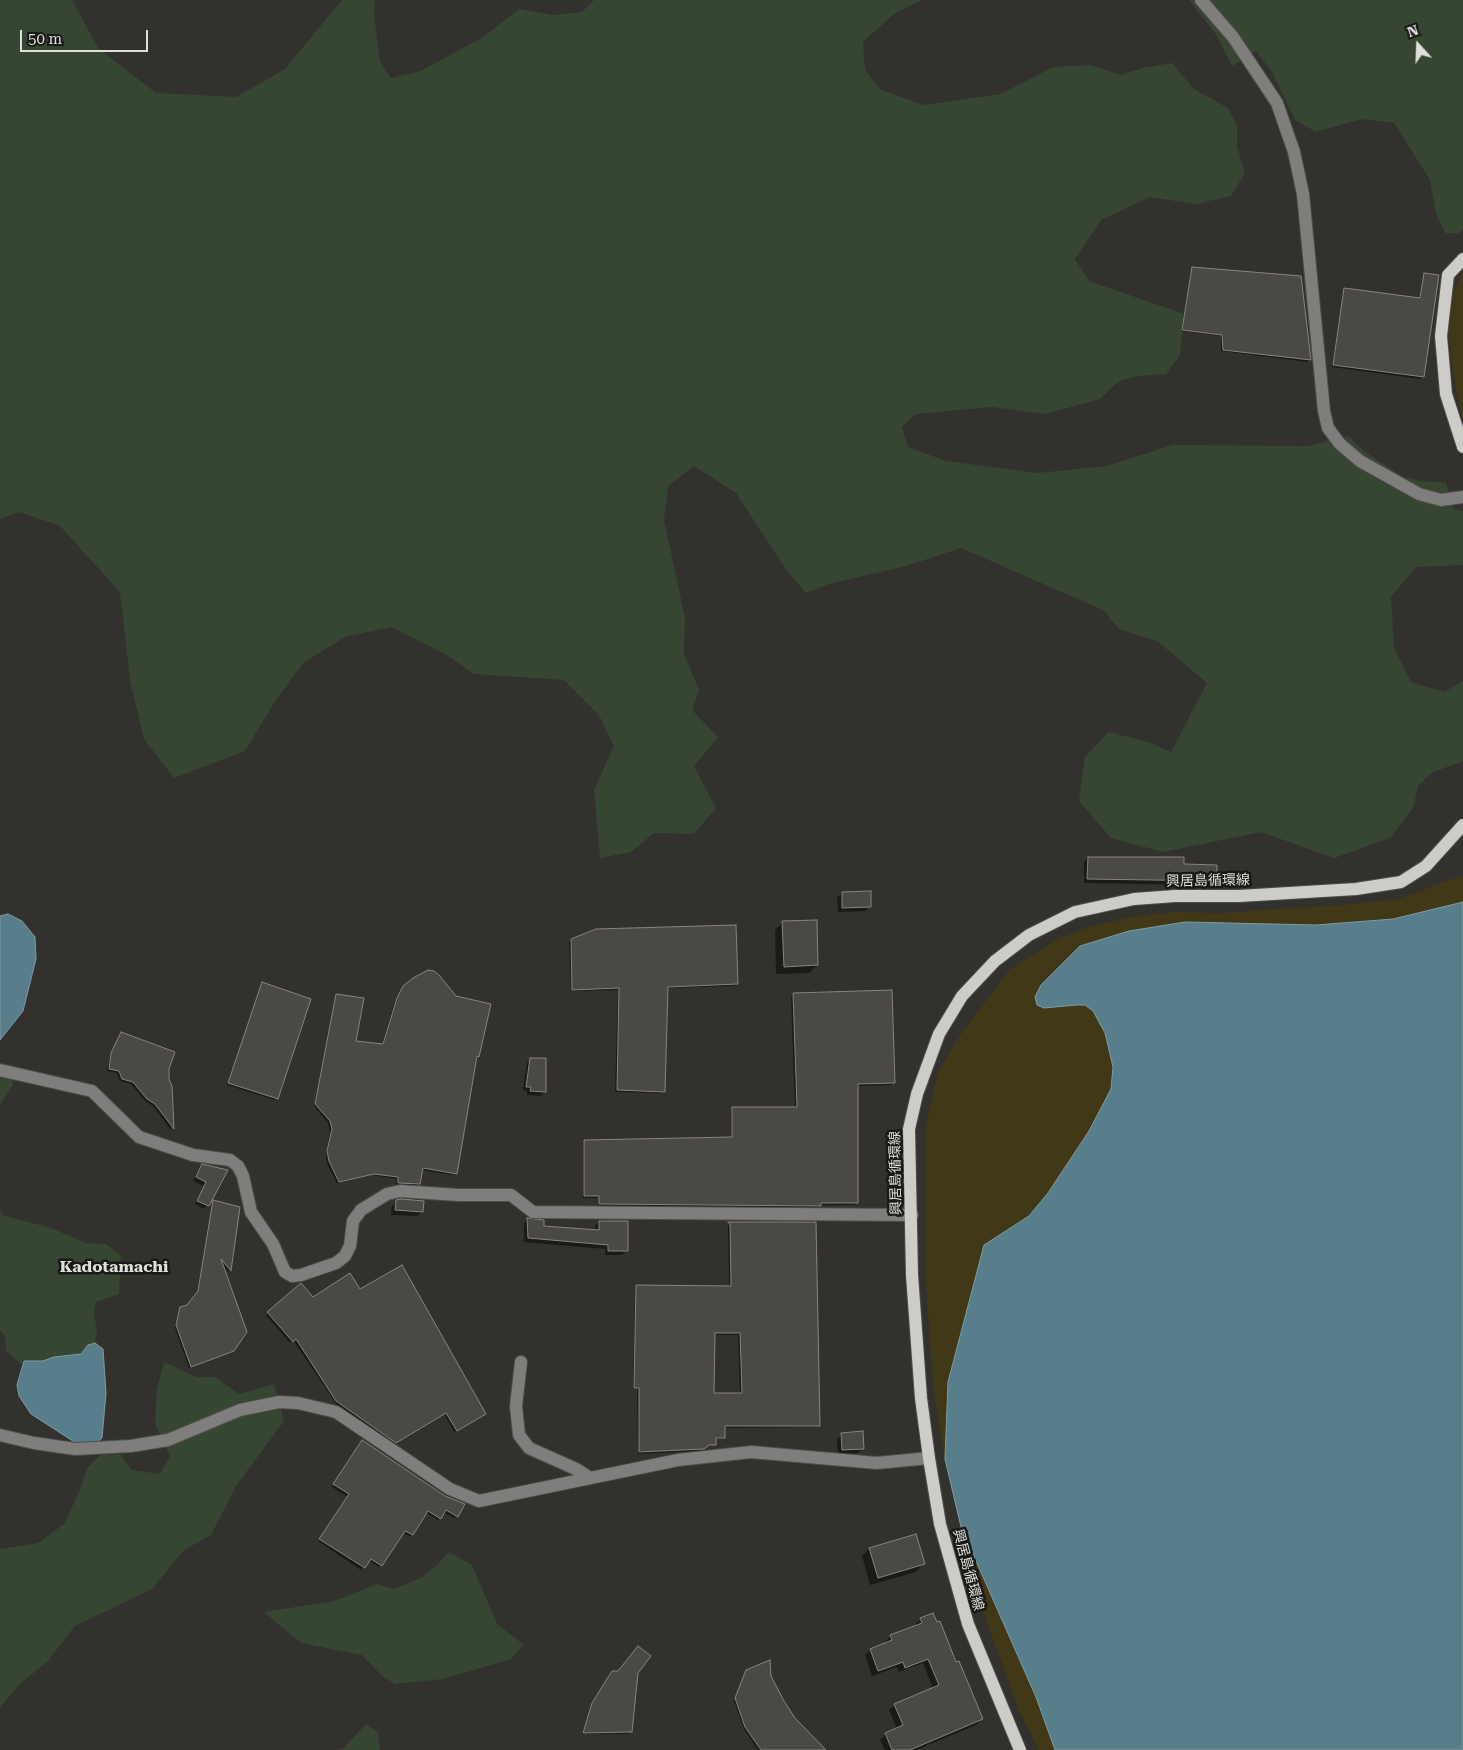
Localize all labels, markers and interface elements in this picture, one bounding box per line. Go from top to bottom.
scale bar [22,20,150,52]
north arrow [1393,20,1443,70]
text: N [1405,22,1421,40]
text: 50 m [28,30,62,48]
street label: 興居島循環線 [1166,872,1250,890]
street label: 興居島循環線 [887,1131,905,1215]
district label: Kadotamachi [60,1257,168,1277]
street label: 興居島循環線 [949,1527,987,1613]

